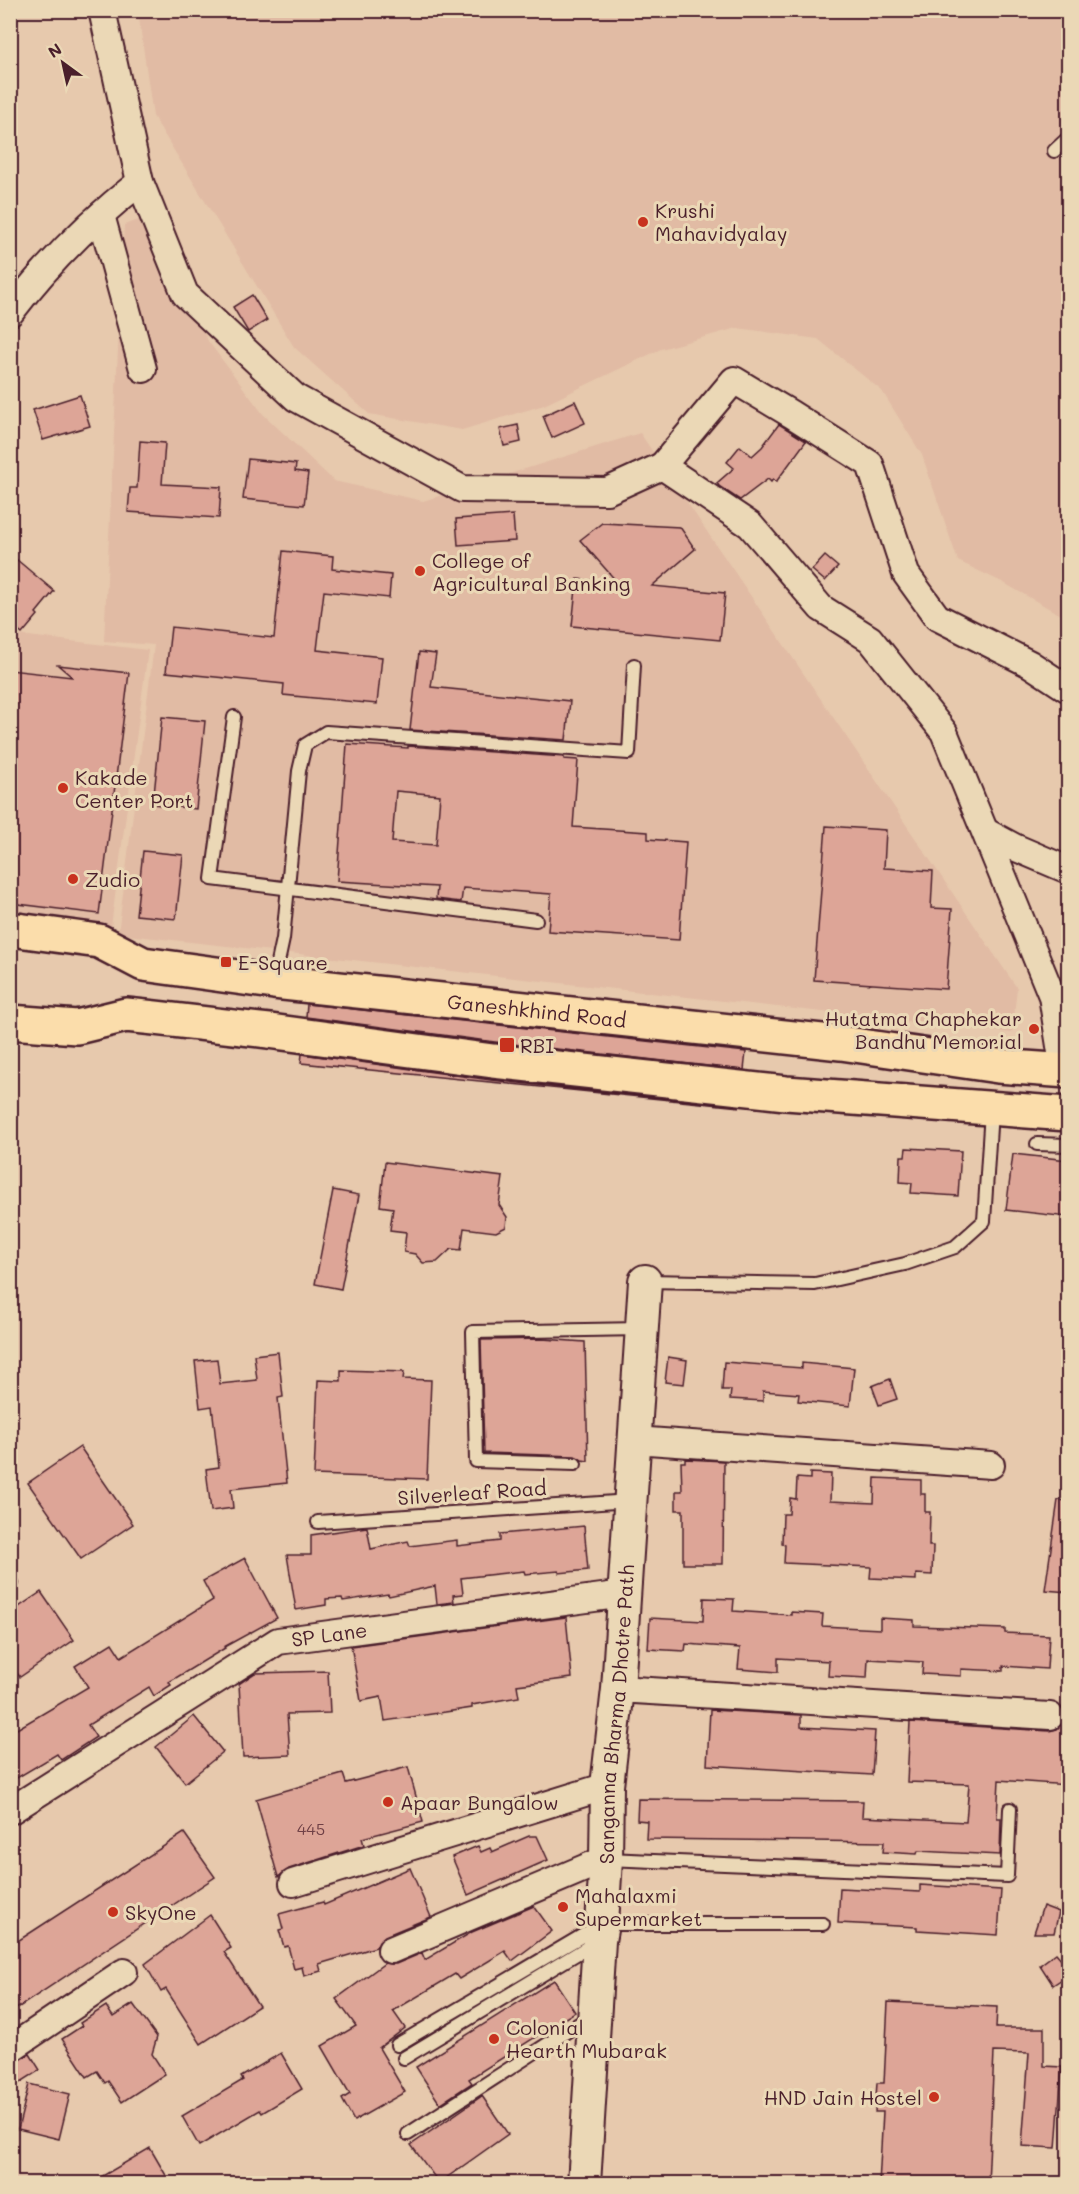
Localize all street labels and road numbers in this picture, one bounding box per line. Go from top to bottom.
street label: Ganeshkhind Road [446,988,628,1033]
street label: Silverleaf Road [397,1474,547,1510]
street label: Sanganna Bharma Dhotre Path [593,1564,639,1864]
street label: SP Lane [290,1616,369,1652]

